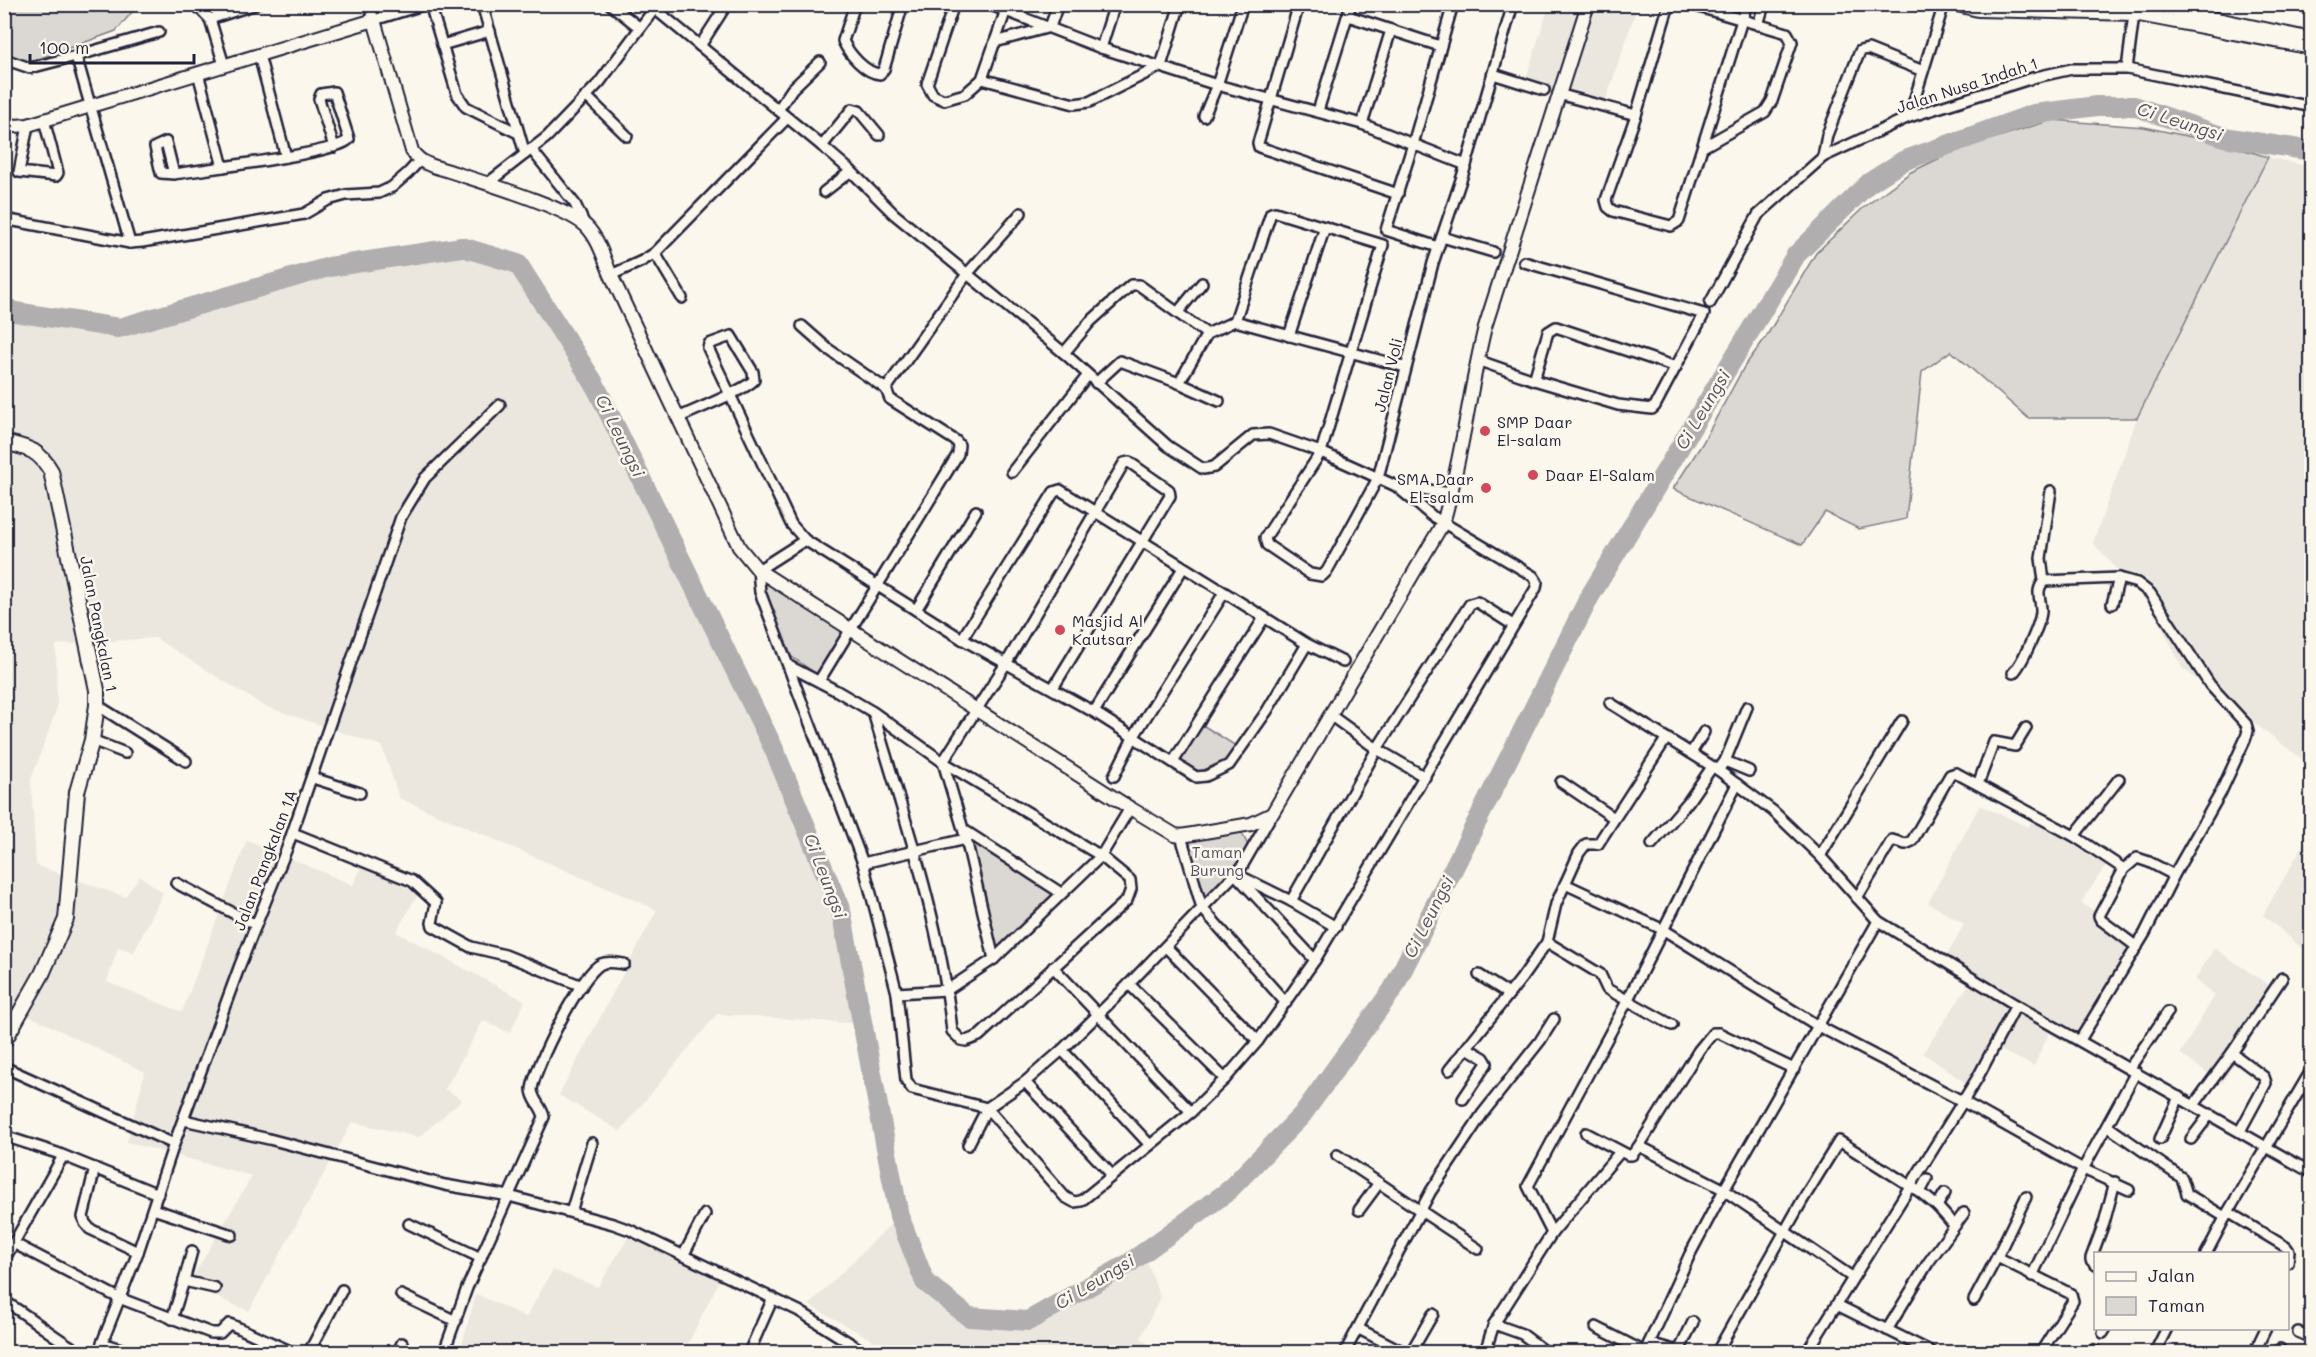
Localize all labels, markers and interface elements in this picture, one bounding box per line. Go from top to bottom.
scale bar [30,27,194,65]
text: 100 m [39,35,89,59]
street label: Jalan Nusa Indah 1 [1893,52,2040,117]
water label: Ci Leungsi [2134,96,2227,146]
street label: Jalan Voli [1368,336,1407,414]
water label: Ci Leungsi [1669,365,1736,454]
water label: Ci Leungsi [591,390,651,481]
place label: SMP Daar El-salam [1497,411,1573,450]
marker: SMP Daar El-salam [1478,424,1492,438]
place label: Daar El-Salam [1545,464,1655,485]
place label: SMA Daar El-salam [1397,468,1474,507]
marker: Daar El-Salam [1526,468,1540,482]
marker: SMA Daar El-salam [1479,481,1493,495]
street label: Jalan Pangkalan 1 [76,554,123,694]
place label: Masjid Al Kautsar [1072,610,1143,649]
marker: Masjid Al Kautsar [1053,623,1067,637]
street label: Jalan Pangkalan 1A [228,786,301,933]
water label: Ci Leungsi [799,830,853,922]
park label: Taman Burung [1190,841,1244,880]
water label: Ci Leungsi [1397,871,1459,962]
water label: Ci Leungsi [1050,1248,1139,1314]
legend [2094,1252,2289,1330]
text: Jalan [2148,1263,2195,1287]
text: Taman [2148,1293,2205,1317]

